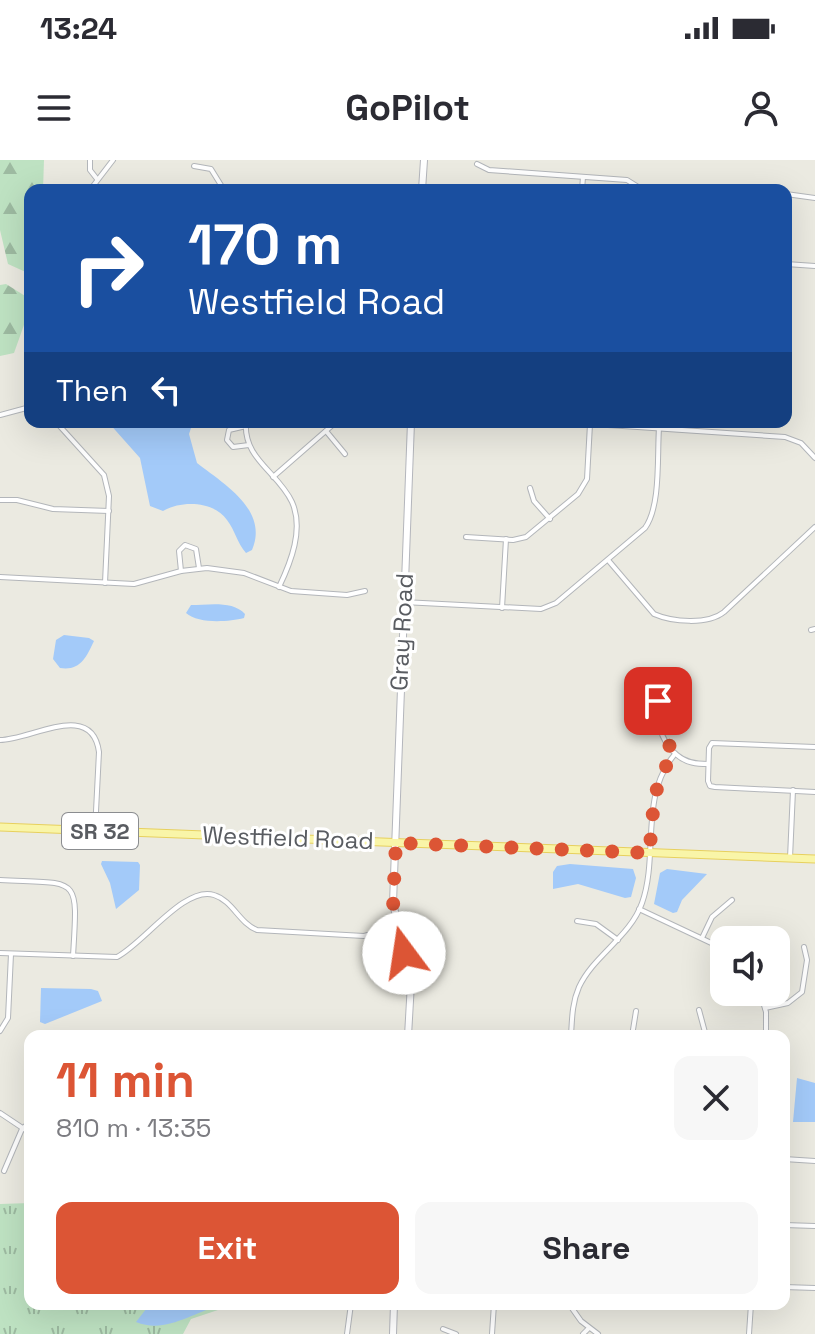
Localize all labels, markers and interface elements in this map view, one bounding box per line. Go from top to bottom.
text: 13:24 [40,9,117,48]
text: GoPilot [345,85,470,131]
icon: menu [32,86,76,130]
icon: person [739,86,783,130]
text: 170 m [188,209,342,280]
icon: right [56,216,160,320]
text: Westfield Road [188,279,445,325]
icon: left [144,368,188,412]
text: Then [56,371,128,410]
street label: Gray Road [383,572,420,692]
pin [624,667,692,735]
icon: arrive [636,679,680,723]
road number: SR 32 [62,813,138,849]
street label: Westfield Road [202,819,374,856]
position arrow [362,911,446,995]
map controls [710,926,790,1006]
button: sound [710,926,790,1006]
text: 11 min [56,1050,195,1111]
button: close [674,1056,758,1140]
text: 810 m · 13:35 [56,1111,211,1145]
button: Exit [56,1202,399,1294]
button: Share [415,1202,758,1294]

